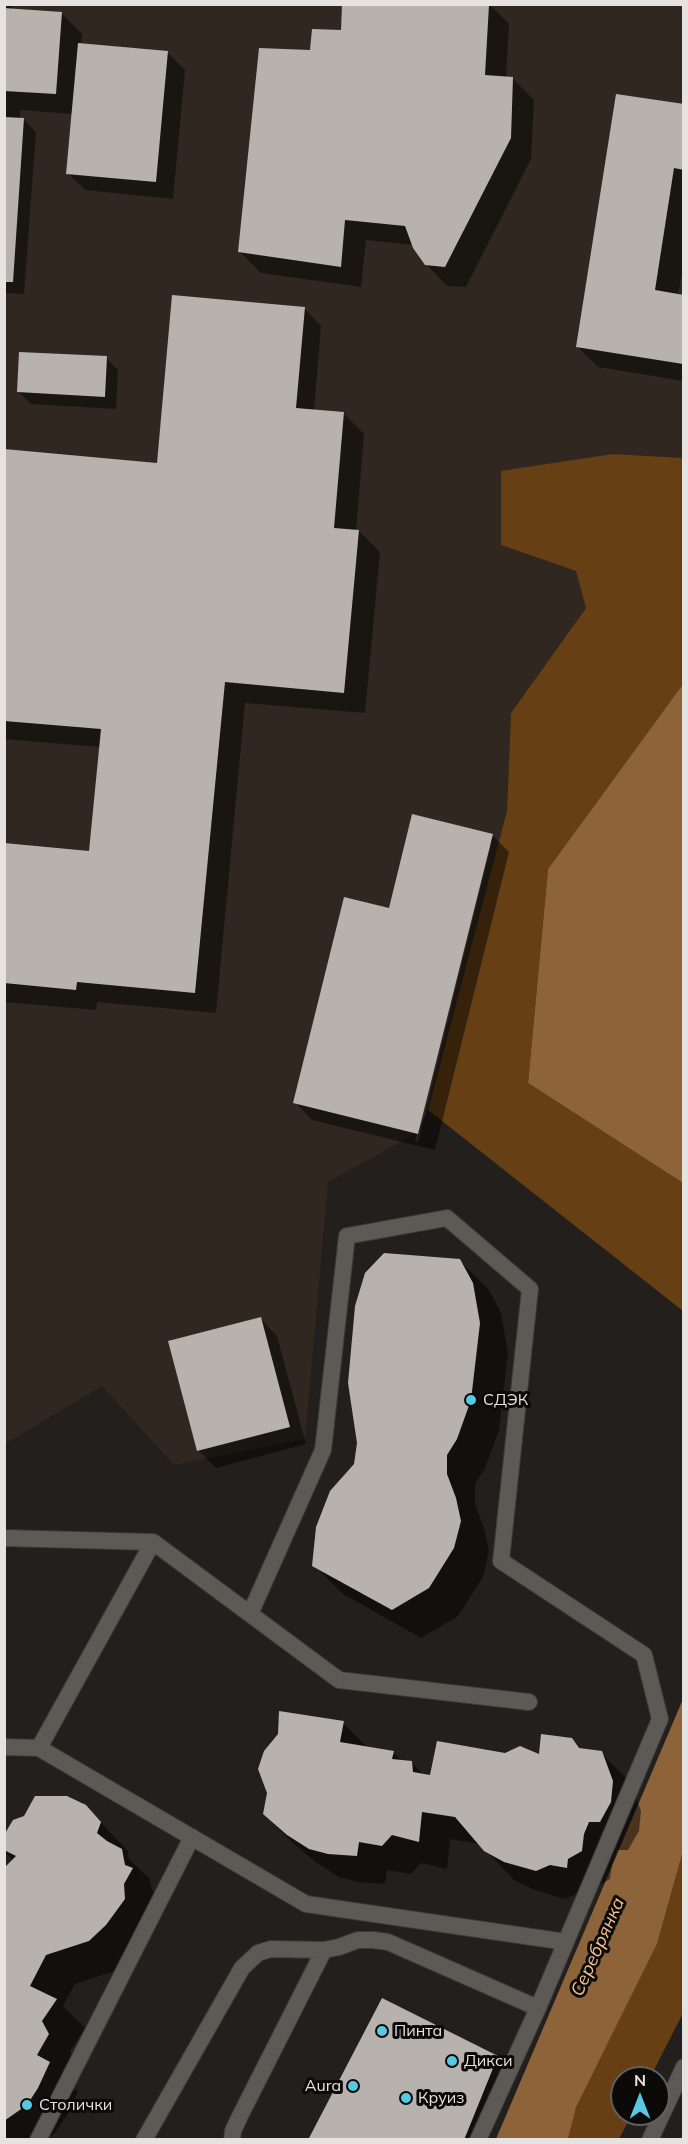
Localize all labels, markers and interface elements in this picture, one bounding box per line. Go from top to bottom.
place label: СДЭК [483,1390,528,1410]
marker: СДЭК [464,1393,478,1407]
water label: Серебрянка [567,1894,629,2000]
place label: Пинта [394,2021,442,2041]
marker: Пинта [375,2024,389,2038]
place label: Дикси [464,2051,513,2071]
marker: Дикси [445,2054,459,2068]
north arrow [610,2066,670,2126]
text: N [634,2070,646,2090]
place label: Aura [305,2076,341,2096]
marker: Aura [346,2079,360,2093]
place label: Круиз [418,2088,464,2108]
marker: Круиз [399,2091,413,2105]
place label: Столички [39,2095,112,2115]
marker: Столички [20,2098,34,2112]

